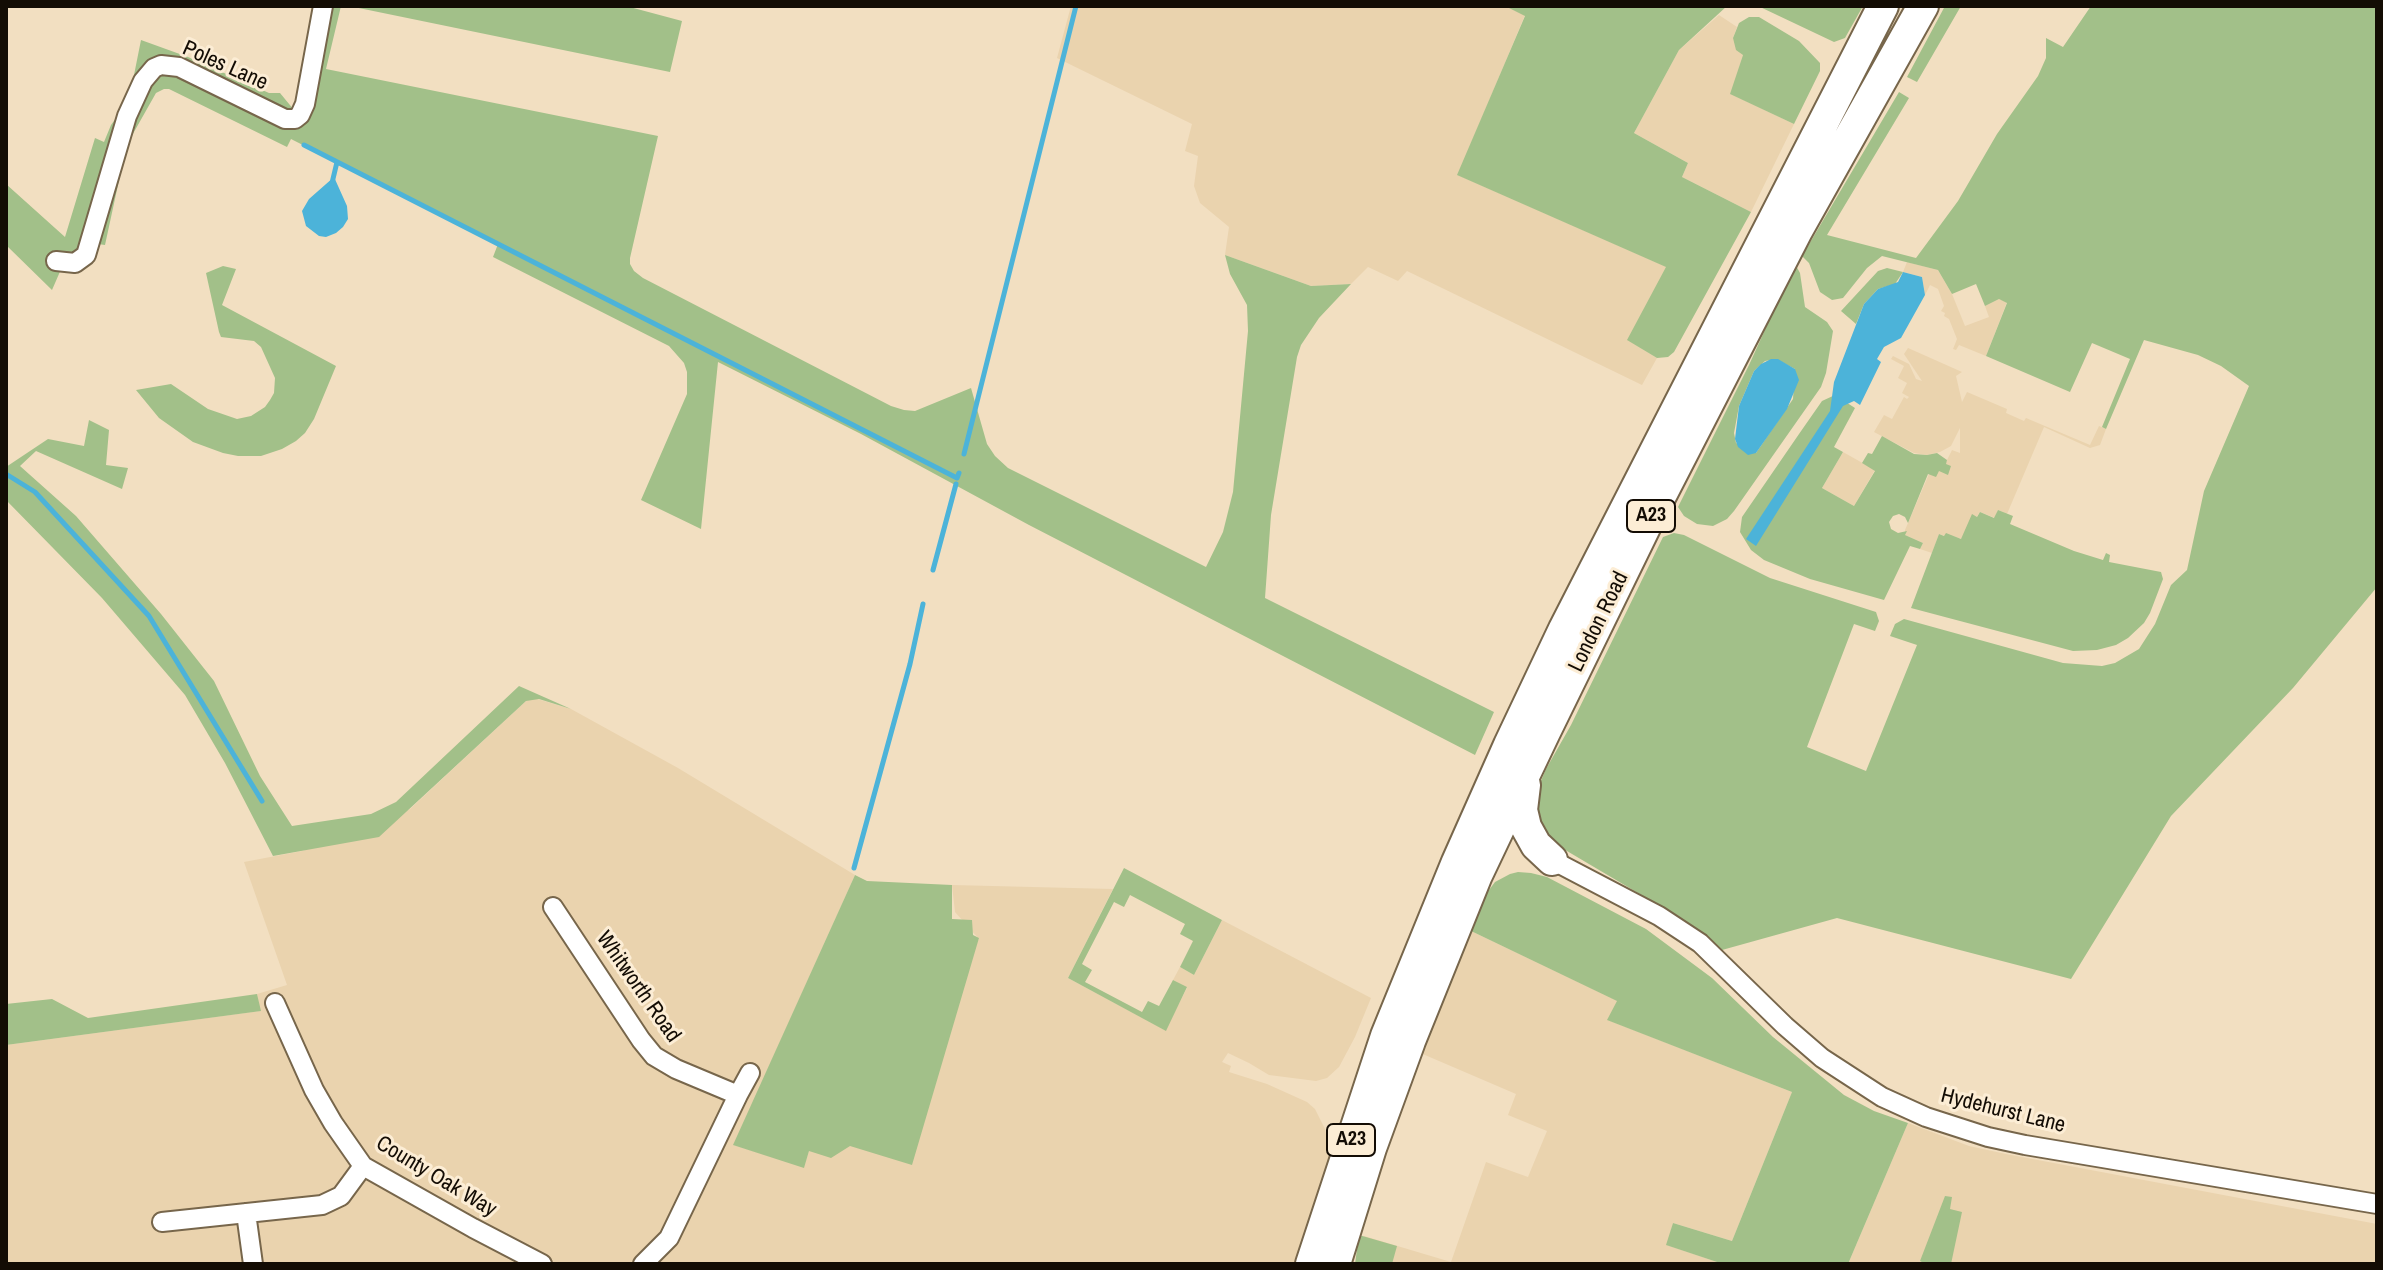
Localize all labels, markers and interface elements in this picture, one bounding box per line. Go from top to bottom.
street label: Poles Lane [178,36,272,96]
road number: A23 [1627,500,1675,532]
street label: London Road [1563,568,1635,676]
street label: Whitworth Road [590,926,686,1048]
street label: Hydehurst Lane [1938,1083,2068,1139]
road number: A23 [1327,1124,1375,1156]
street label: County Oak Way [371,1131,501,1223]

